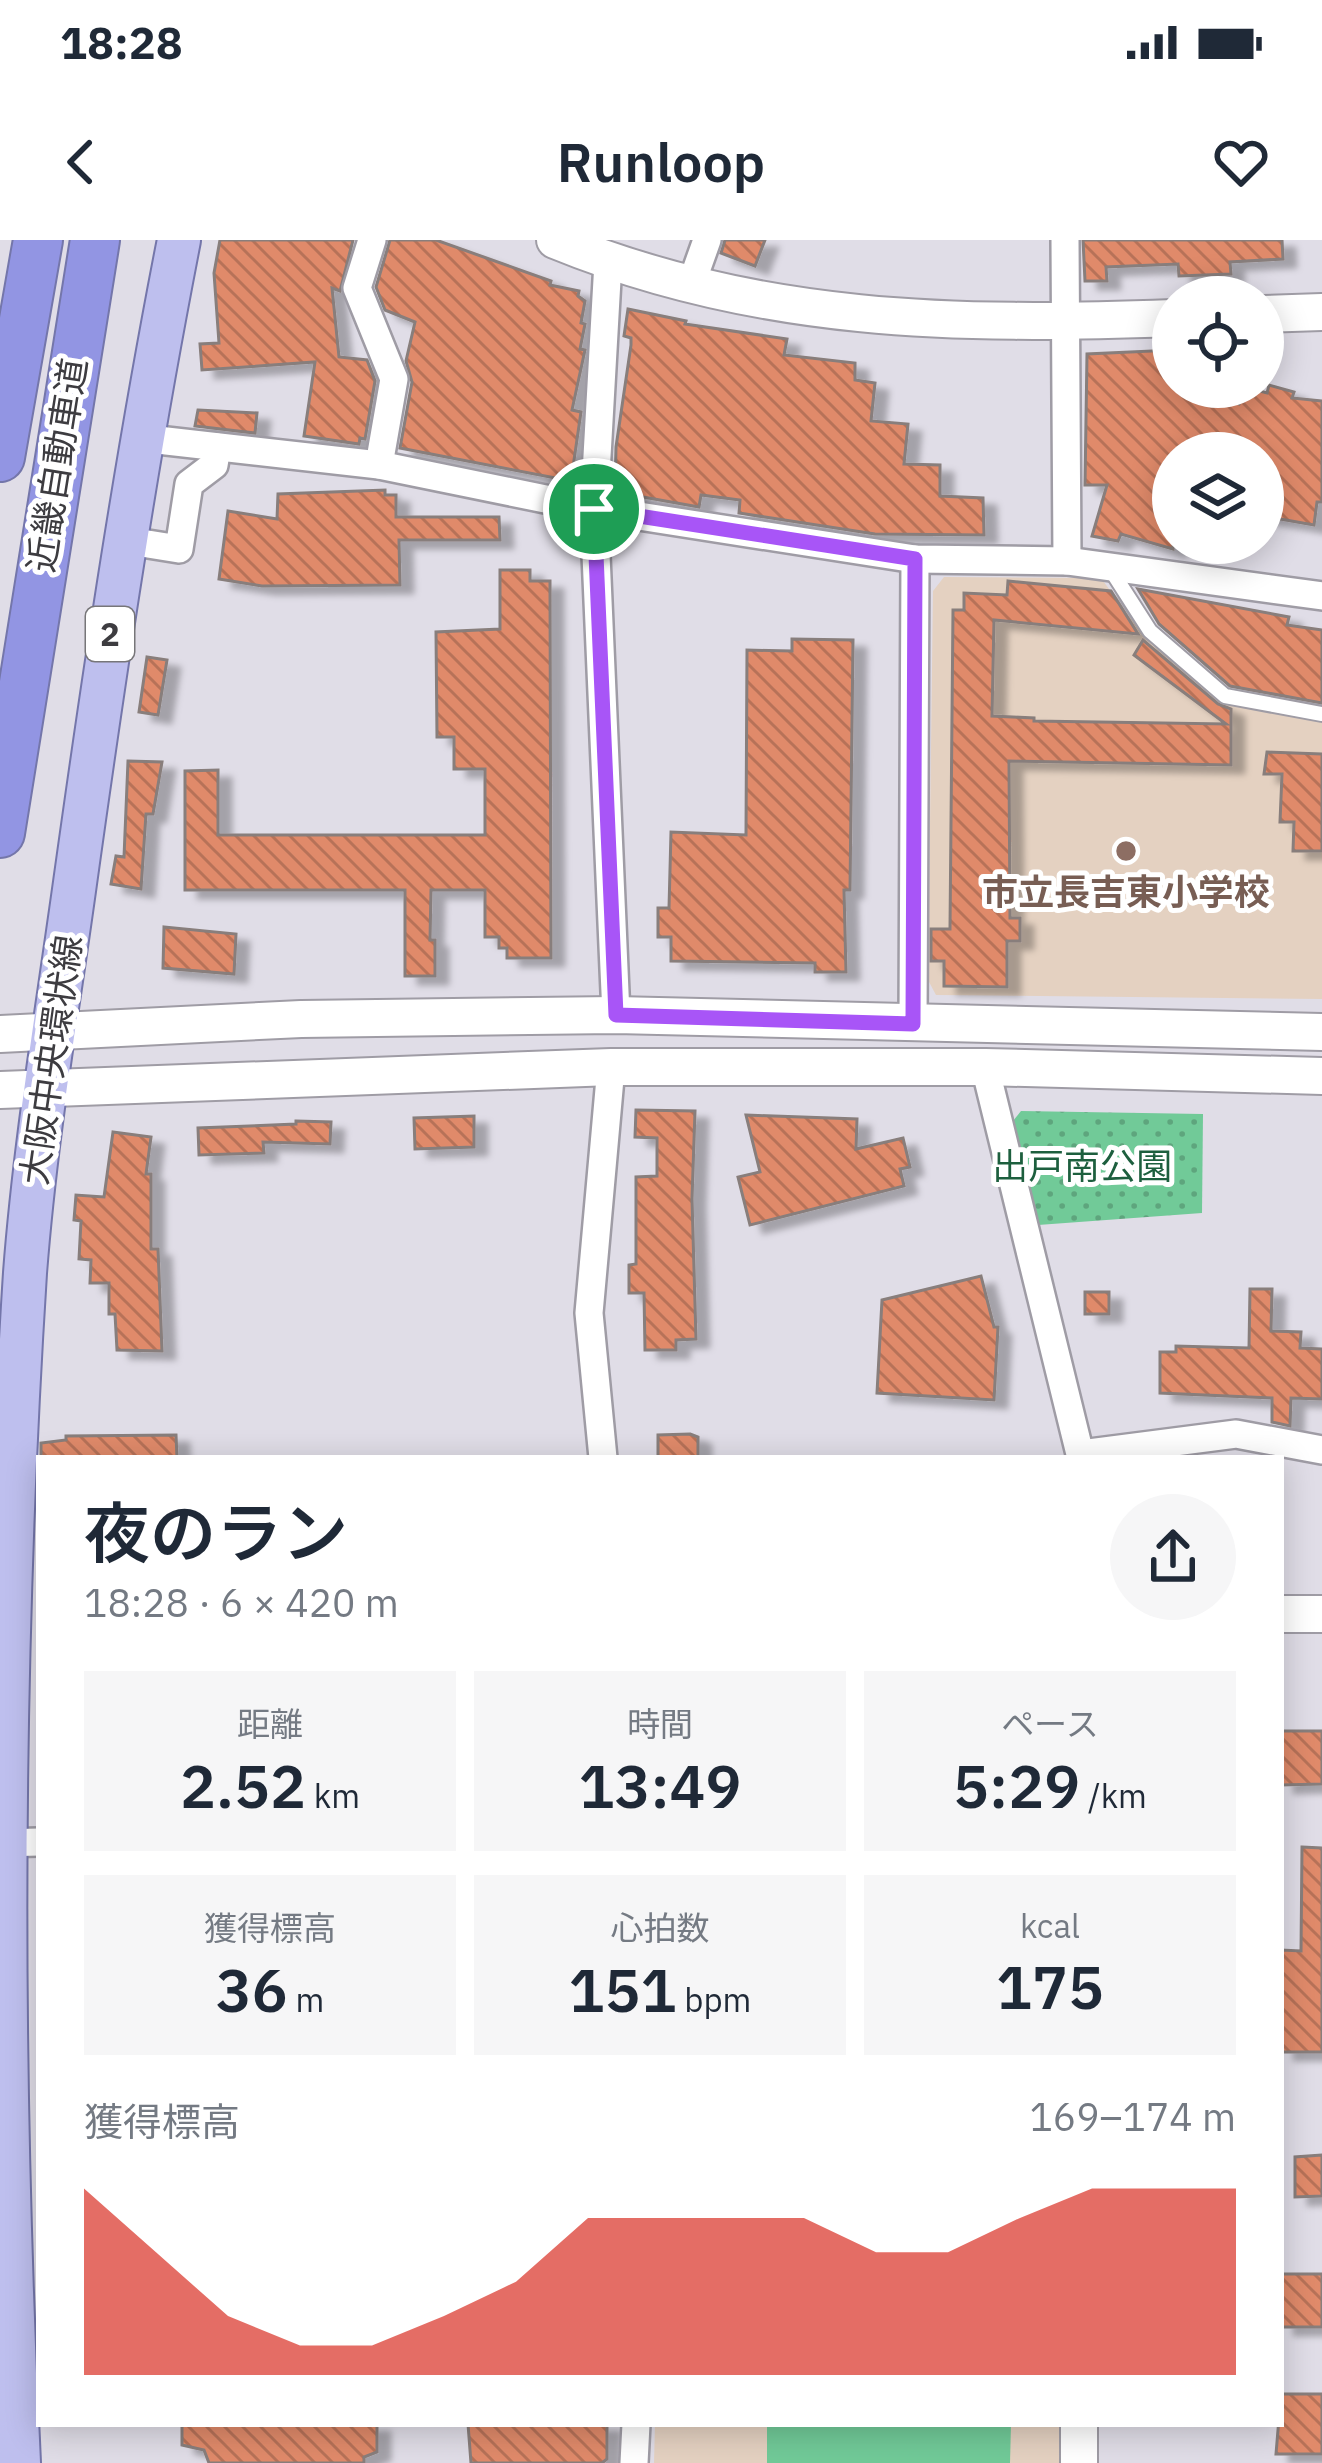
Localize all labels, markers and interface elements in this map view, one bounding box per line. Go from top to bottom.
text: 18:28 [60,13,183,71]
text: Runloop [557,127,765,197]
icon: back [48,129,114,195]
icon: heart [1208,129,1274,195]
map controls [1152,276,1284,564]
button: locate [1152,276,1284,408]
street label: 近畿自動車道 [16,355,97,575]
button: layers [1152,432,1284,564]
pin [543,458,645,560]
icon: arrive [561,476,627,542]
road number: 2 [86,607,134,661]
marker: 市立長吉東小学校 [1113,838,1139,864]
place label: 市立長吉東小学校 [982,868,1270,915]
street label: 大阪中央環状線 [10,932,91,1188]
park label: 出戸南公園 [992,1142,1172,1189]
text: 夜のラン [84,1489,348,1575]
button: share [1110,1494,1236,1620]
text: 18:28 · 6 × 420 m [84,1577,399,1628]
text: 距離 [237,1702,303,1745]
text: 時間 [627,1702,693,1745]
text: ペース [1001,1702,1099,1745]
text: 2.52 [180,1746,306,1825]
text: 13:49 [578,1746,742,1825]
text: 5:29 [953,1746,1080,1825]
text: km [306,1774,360,1817]
text: /km [1080,1774,1147,1817]
text: kcal [1020,1904,1080,1947]
text: 獲得標高 [204,1906,336,1949]
text: 心拍数 [611,1906,710,1949]
text: 175 [996,1947,1104,2026]
text: 36 [216,1950,288,2029]
text: 151 [569,1950,677,2029]
text: m [288,1978,324,2021]
text: bpm [677,1978,751,2021]
text: 169–174 m [1029,2091,1236,2142]
text: 獲得標高 [84,2096,240,2147]

